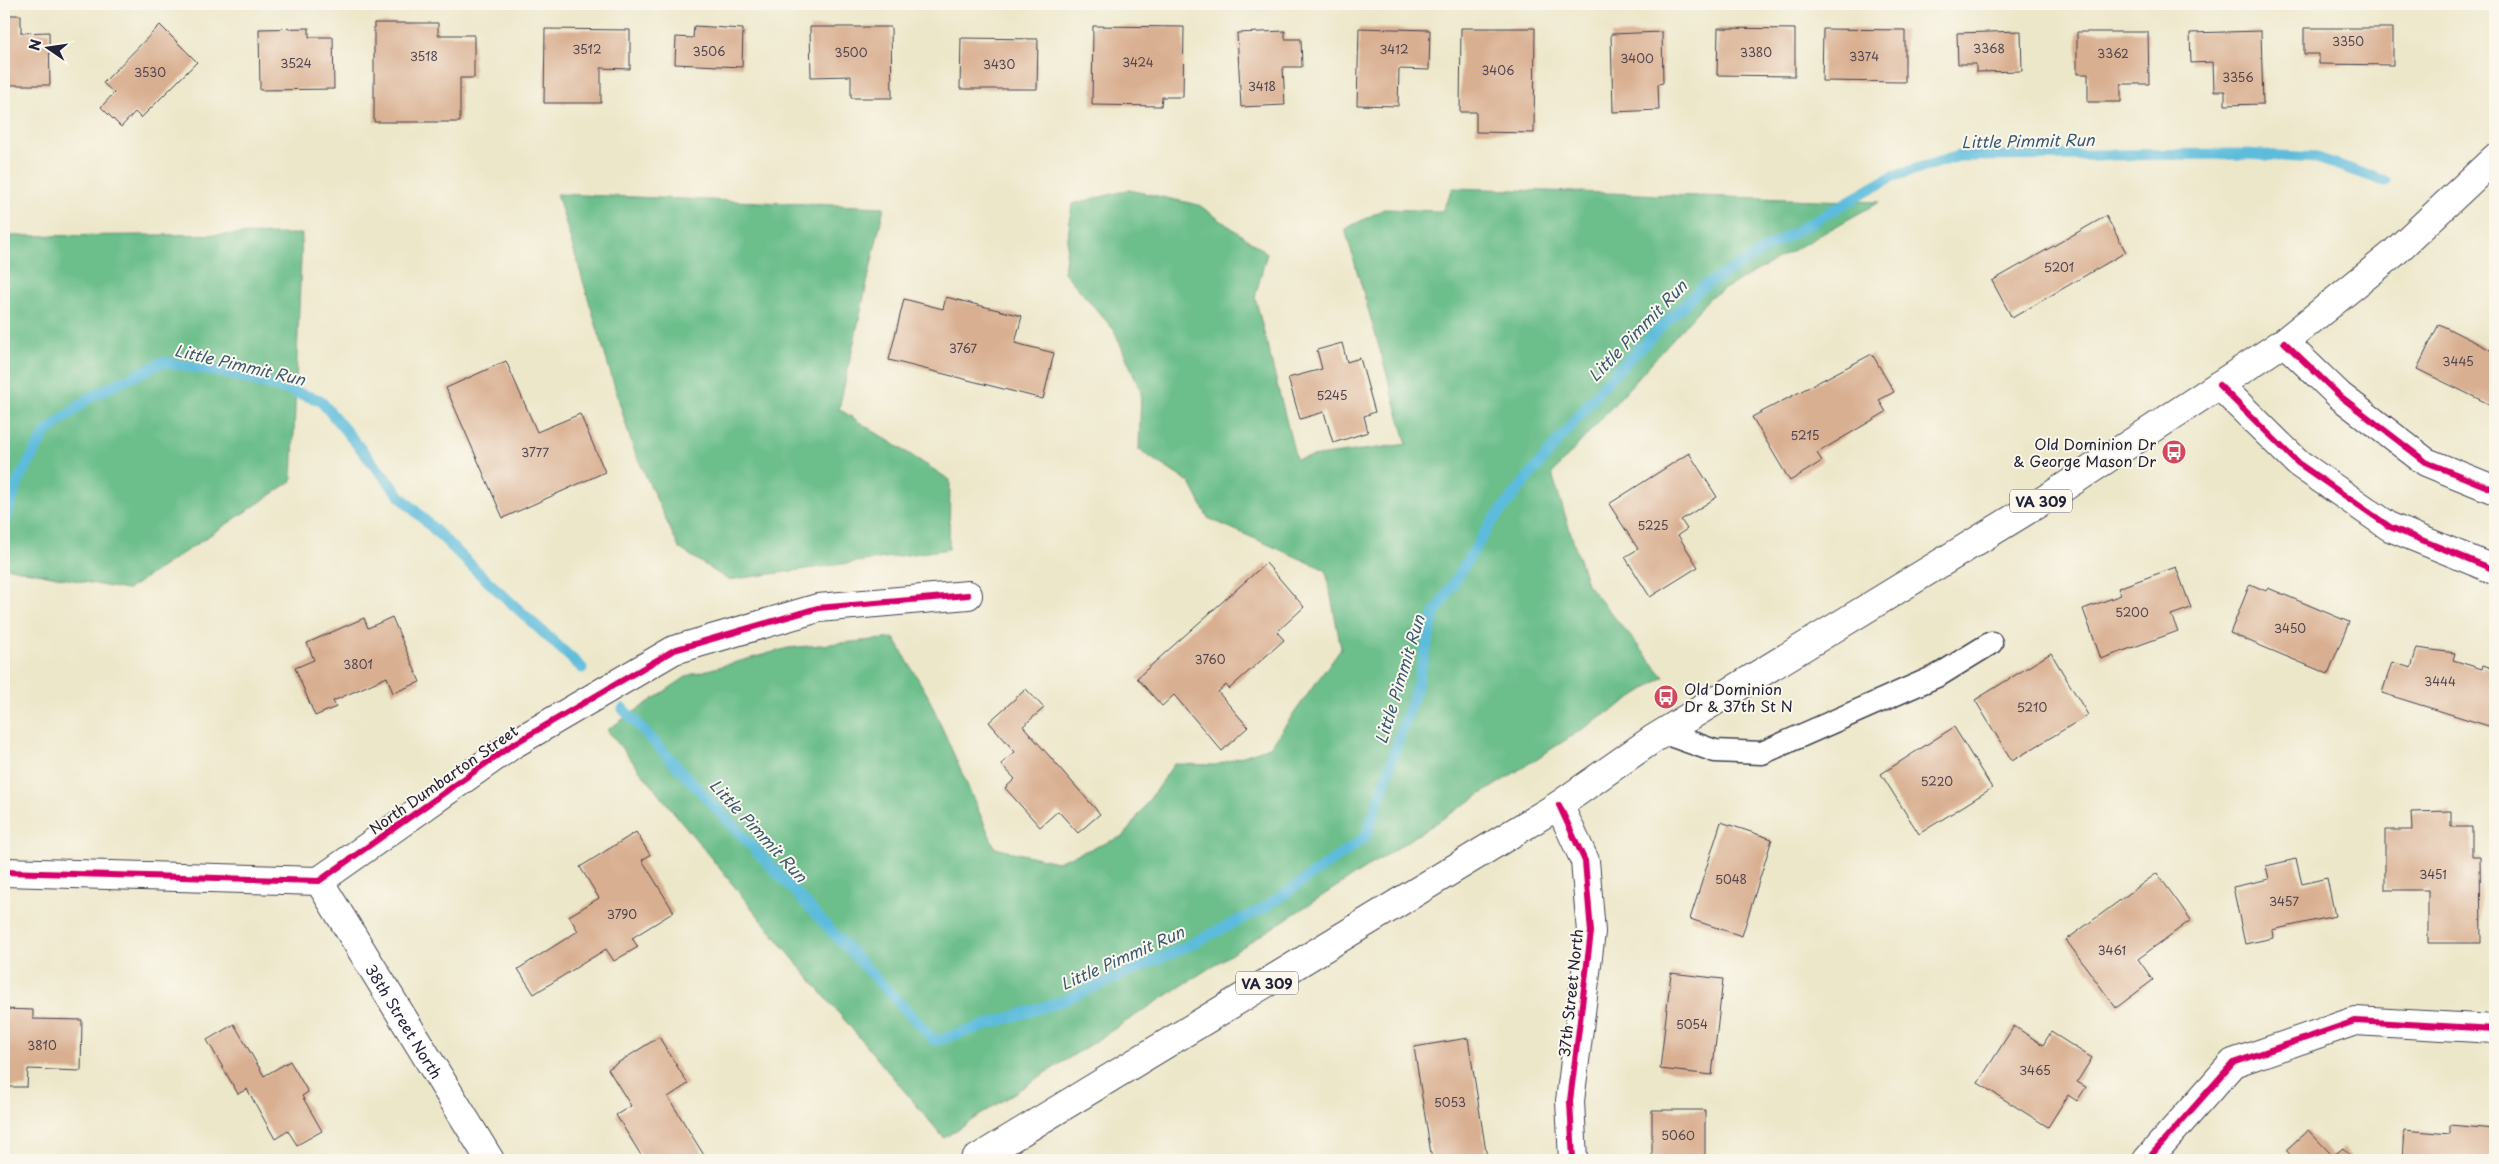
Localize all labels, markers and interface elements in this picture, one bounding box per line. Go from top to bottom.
north arrow [22,22,72,72]
house number: 3350 [2332,32,2364,50]
text: N [23,37,46,53]
house number: 3368 [1973,39,2005,57]
house number: 3512 [573,40,601,58]
house number: 3412 [1380,40,1408,58]
house number: 3506 [693,42,725,60]
house number: 3500 [835,43,868,61]
house number: 3380 [1740,43,1772,61]
house number: 3362 [2097,44,2129,62]
house number: 3518 [410,47,438,65]
house number: 3374 [1849,47,1879,65]
house number: 3400 [1620,49,1654,67]
house number: 3424 [1122,53,1154,71]
house number: 3524 [280,54,312,72]
house number: 3430 [983,55,1015,73]
house number: 3406 [1482,61,1514,79]
house number: 3530 [134,63,166,81]
house number: 3356 [2222,68,2254,86]
house number: 3418 [1248,77,1276,95]
water label: Little Pimmit Run [1961,127,2096,153]
house number: 5201 [2044,258,2074,276]
water label: Little Pimmit Run [1582,273,1693,386]
water label: Little Pimmit Run [172,337,309,391]
house number: 3767 [949,339,977,357]
house number: 3445 [2442,352,2474,370]
house number: 5245 [1317,386,1347,404]
house number: 5215 [1791,426,1820,444]
place label: Old Dominion Dr & George Mason Dr [2013,432,2156,472]
bus stop icon: Old Dominion Dr & George Mason Dr [2161,439,2187,465]
house number: 3777 [521,443,549,461]
road number: VA 309 [2010,490,2072,512]
house number: 5225 [1638,516,1668,534]
house number: 5200 [2115,603,2149,621]
water label: Little Pimmit Run [1368,611,1430,746]
house number: 3450 [2274,619,2306,637]
house number: 3760 [1194,650,1226,668]
house number: 3801 [343,655,373,673]
house number: 3444 [2424,672,2456,690]
place label: Old Dominion Dr & 37th St N [1684,677,1793,717]
bus stop icon: Old Dominion Dr & 37th St N [1653,684,1679,710]
house number: 5210 [2017,698,2047,716]
street label: North Dumbarton Street [364,719,522,839]
house number: 5220 [1921,772,1953,790]
water label: Little Pimmit Run [705,773,814,888]
house number: 3451 [2419,865,2447,883]
house number: 5048 [1715,870,1747,888]
house number: 3457 [2269,892,2299,910]
house number: 3790 [607,905,637,923]
water label: Little Pimmit Run [1056,918,1189,995]
street label: 37th Street North [1552,928,1588,1058]
house number: 3461 [2098,941,2126,959]
street label: 38th Street North [361,959,449,1083]
road number: VA 309 [1236,971,1298,994]
house number: 5054 [1676,1015,1708,1033]
house number: 3810 [27,1036,57,1054]
house number: 3465 [2019,1061,2051,1079]
house number: 5053 [1434,1093,1466,1111]
house number: 5060 [1661,1126,1695,1144]

